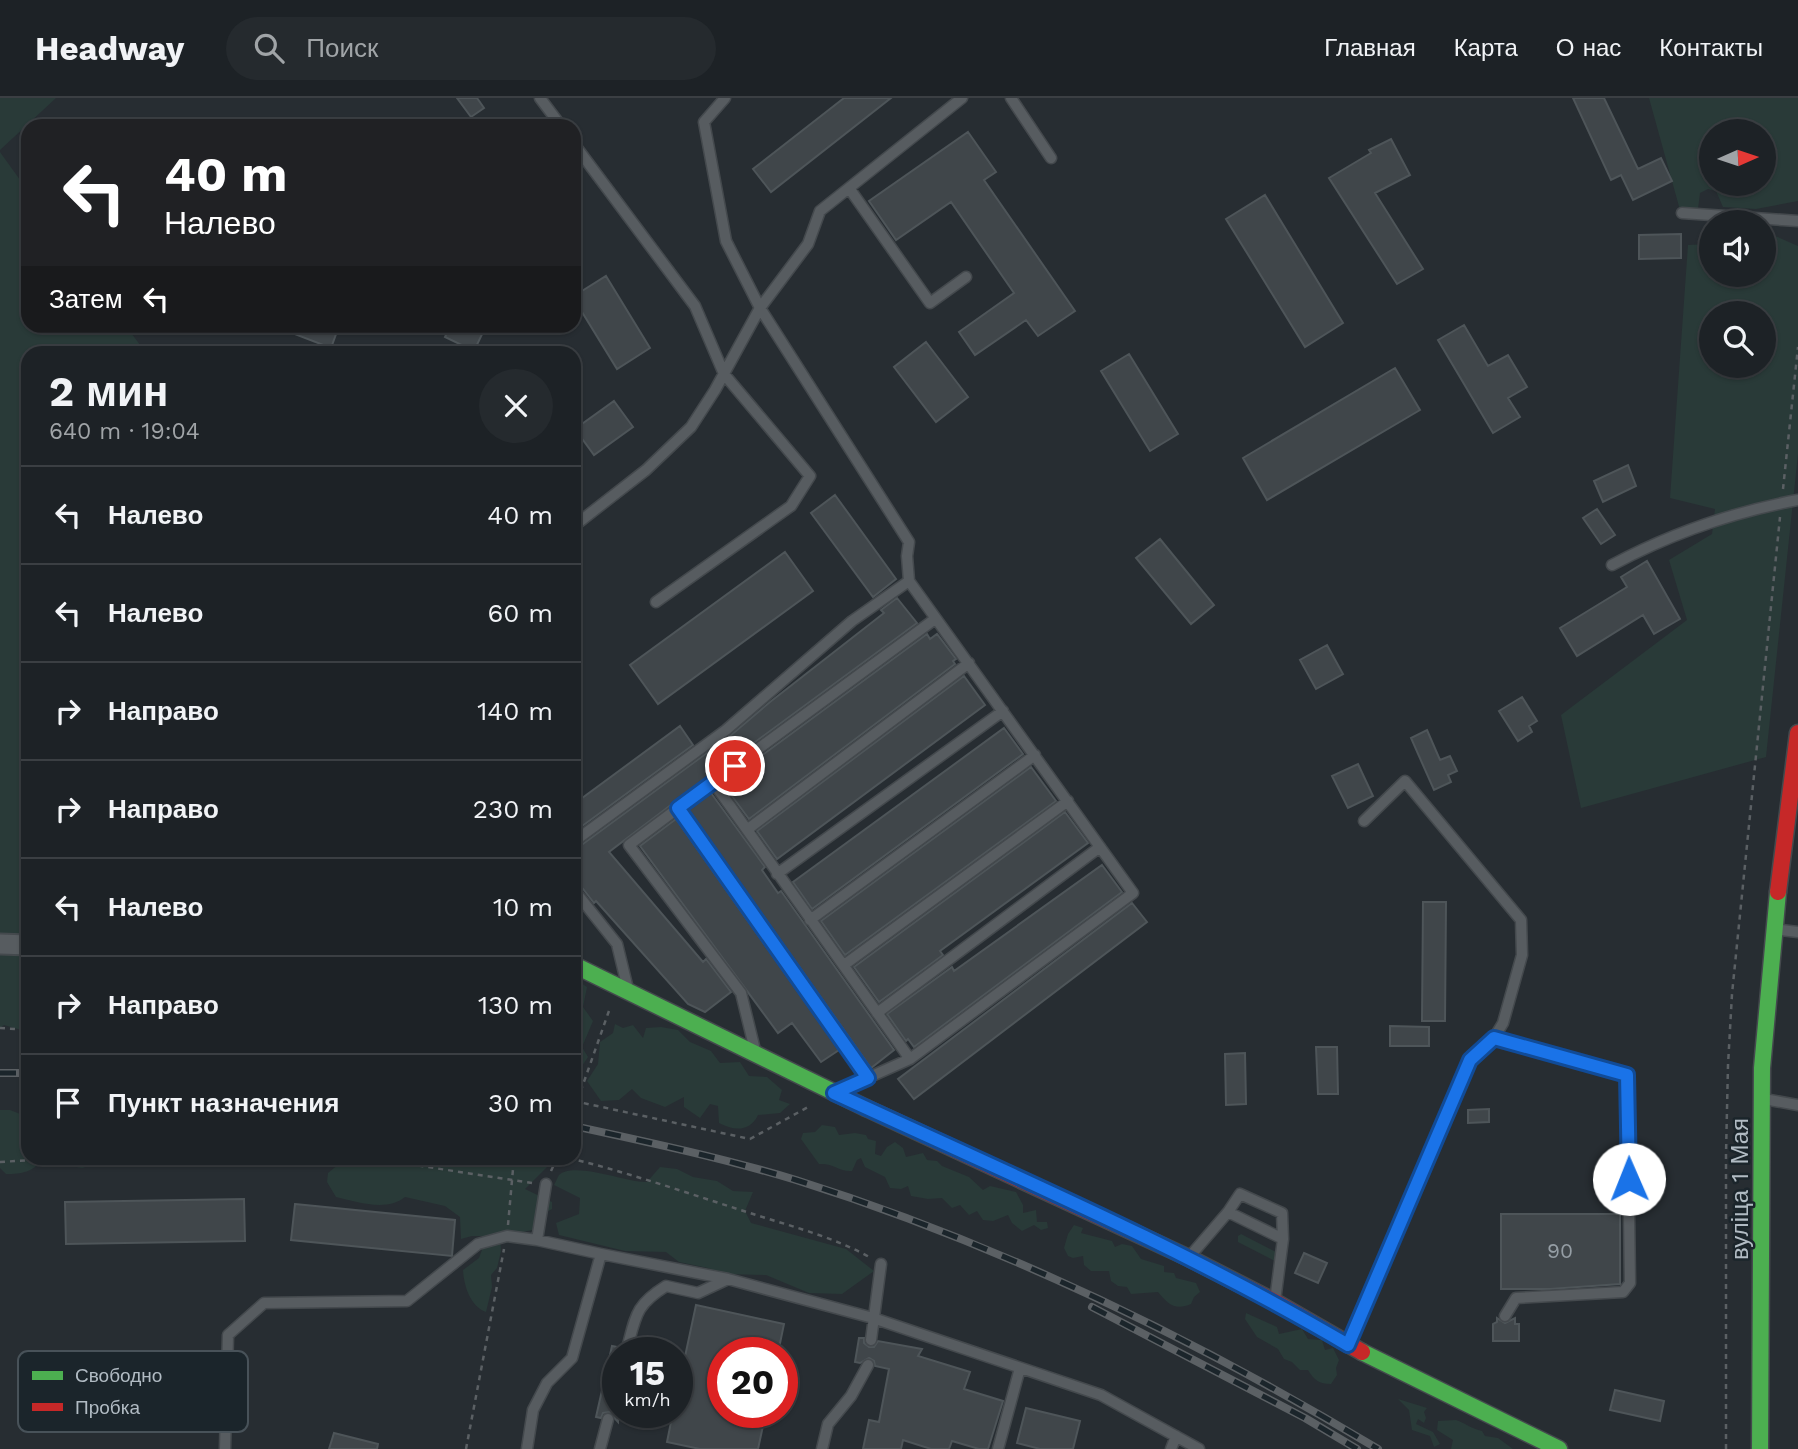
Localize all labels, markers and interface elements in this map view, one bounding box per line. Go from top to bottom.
search box [226,17,716,80]
text: Headway [35,29,184,68]
icon: search [250,29,288,67]
text: Поиск [306,33,378,63]
text: Главная [1324,34,1416,62]
text: Карта [1454,34,1518,62]
text: О нас [1556,34,1621,62]
text: Контакты [1659,34,1763,62]
north arrow [1699,119,1776,196]
map controls [1699,119,1776,378]
text: 40 m [164,145,287,203]
icon: left [49,147,140,238]
text: Налево [164,204,276,242]
button: sound [1699,210,1776,287]
icon: left [137,280,175,318]
text: Затем [49,284,123,314]
button: search [1699,301,1776,378]
text: 2 мин [49,367,168,416]
button: close [479,369,553,443]
text: 640 m · 19:04 [49,418,200,445]
icon: left [49,496,87,534]
text: Налево [108,500,203,530]
text: 40 m [487,500,553,530]
icon: left [49,594,87,632]
text: Налево [108,598,203,628]
text: 60 m [487,598,553,628]
icon: right [49,692,87,730]
text: Направо [108,696,219,726]
text: 140 m [477,696,553,726]
pin [705,736,765,796]
icon: arrive [716,747,754,785]
icon: right [49,790,87,828]
text: Направо [108,794,219,824]
text: 230 m [473,794,553,824]
icon: left [49,888,87,926]
text: Налево [108,892,203,922]
text: 10 m [493,892,553,922]
icon: right [49,986,87,1024]
text: Направо [108,990,219,1020]
text: 130 m [478,990,553,1020]
icon: arrive [49,1084,87,1122]
text: Пункт назначения [108,1088,339,1118]
text: 30 m [488,1088,553,1118]
street label: вуліца 1 Мая [1726,1118,1754,1260]
position arrow [1592,1142,1666,1216]
house number: 90 [1547,1238,1573,1263]
speed limit sign: 20 [707,1337,798,1428]
legend [18,1351,248,1432]
text: 15 [630,1352,665,1394]
text: Свободно [75,1364,162,1387]
text: km/h [624,1389,671,1410]
text: Пробка [75,1396,140,1419]

